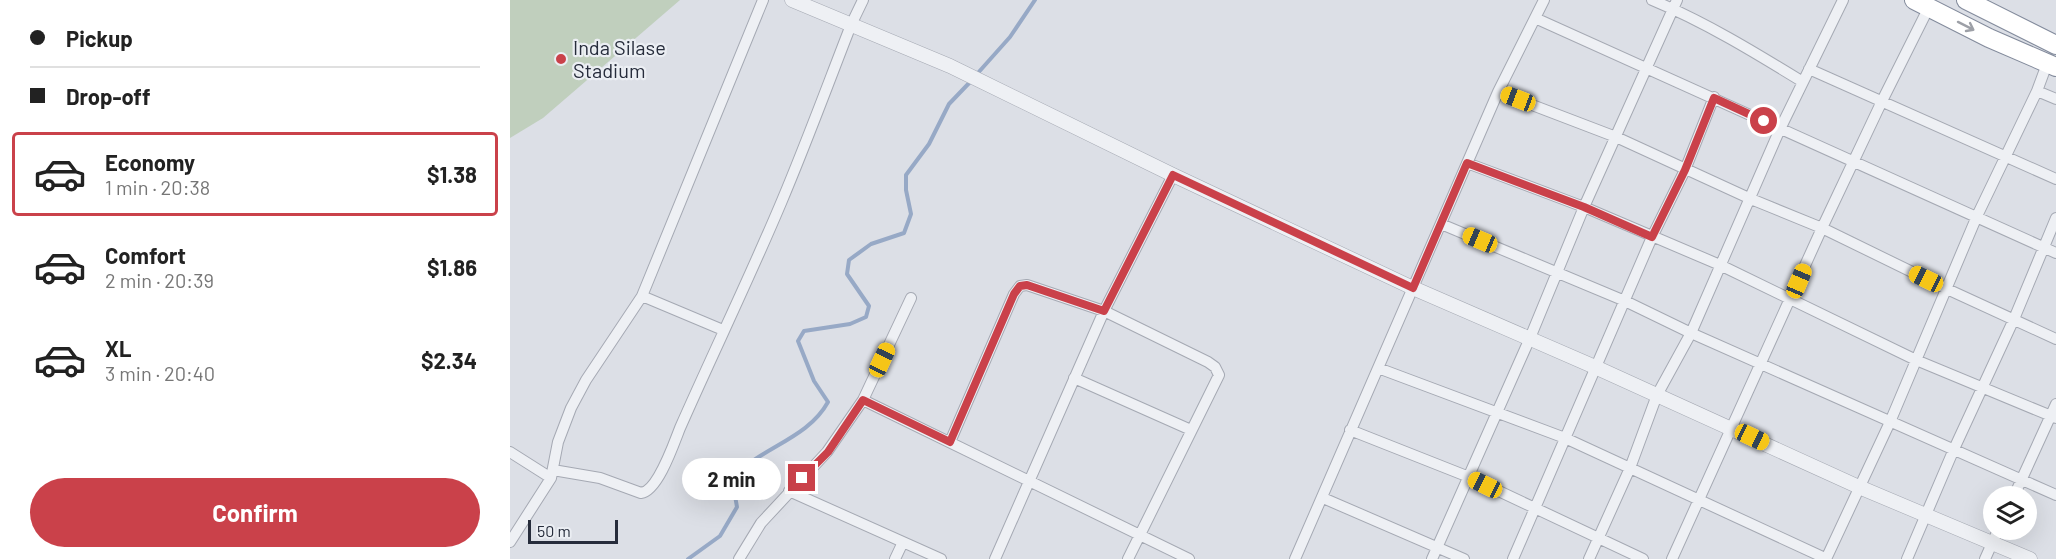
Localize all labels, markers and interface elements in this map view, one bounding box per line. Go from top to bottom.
one-way arrow [1957,21,1975,33]
text: Pickup [66,25,133,51]
place label: Inda Silase Stadium [573,35,666,82]
marker: Inda Silase Stadium [554,52,568,66]
text: Drop-off [66,83,150,109]
car [1498,84,1538,114]
route start [1750,107,1777,134]
icon: car [33,147,87,201]
text: Economy [105,149,195,175]
text: $1.38 [427,161,477,187]
text: 1 min · 20:38 [105,175,210,199]
car [1460,225,1500,255]
icon: car [33,240,87,294]
text: Comfort [105,242,186,268]
text: $1.86 [427,254,477,280]
car [1784,261,1814,301]
car [1906,263,1946,295]
text: 2 min · 20:39 [105,268,214,292]
icon: car [33,333,87,387]
text: XL [105,335,131,361]
car [866,340,898,380]
text: $2.34 [421,347,477,373]
text: 3 min · 20:40 [105,361,215,385]
car [1732,421,1772,453]
callout: 2 min [682,457,781,499]
route end [788,464,815,491]
text: 2 min [708,467,755,491]
car [1465,469,1505,501]
button: Confirm [30,478,480,547]
map controls [1983,486,2037,540]
button: layers [1983,486,2037,540]
scale bar [528,517,618,544]
text: 50 m [537,521,571,540]

